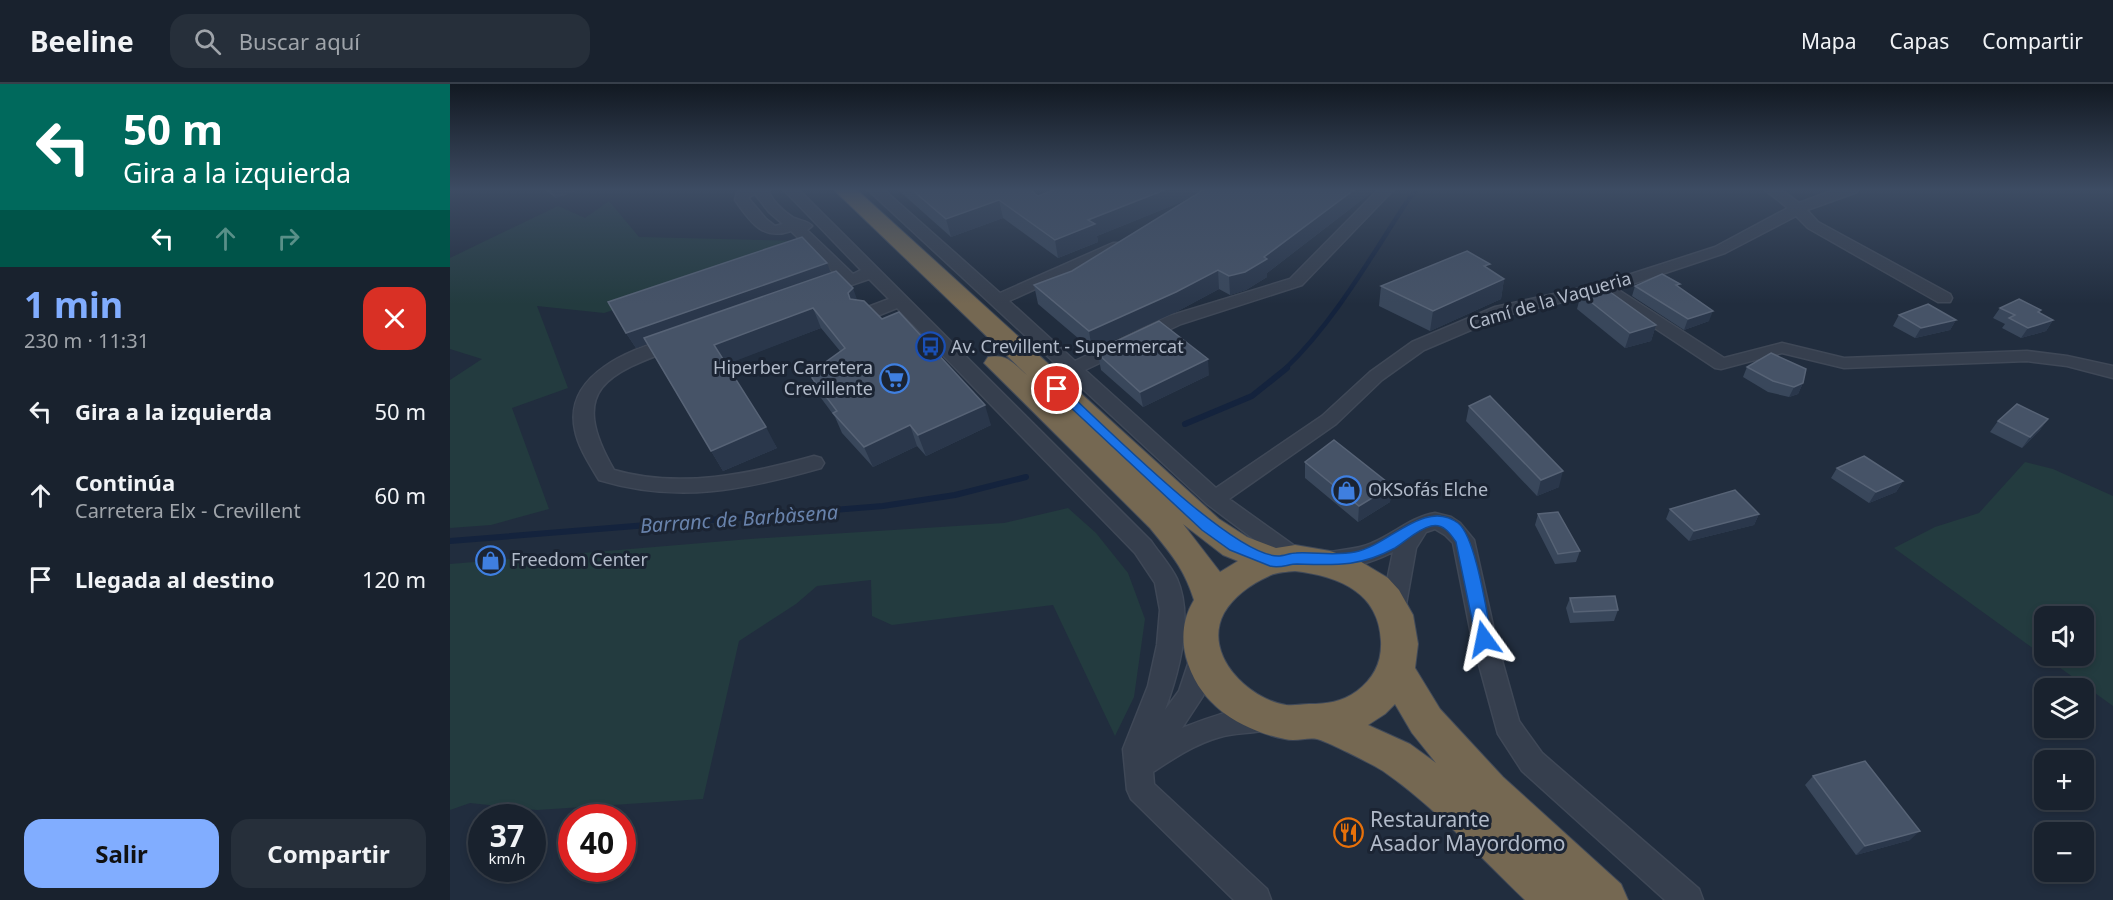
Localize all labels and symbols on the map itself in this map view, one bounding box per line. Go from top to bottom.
street label: Camí de la Vaqueria [1466,265,1634,335]
bus stop icon: Av. Crevillent - Supermercat [914,331,946,363]
place label: Av. Crevillent - Supermercat [951,334,1184,358]
place label: Hiperber Carretera Crevillente [713,355,873,400]
supermarket icon: Hiperber Carretera Crevillente [878,362,910,394]
pin [1031,363,1082,414]
shop icon: OKSofás Elche [1331,474,1363,506]
place label: OKSofás Elche [1368,477,1488,501]
water label: Barranc de Barbàsena [639,498,839,539]
shop icon: Freedom Center [474,544,506,576]
place label: Freedom Center [511,547,648,571]
position arrow [1452,607,1516,671]
speed limit sign: 40 [558,804,636,882]
place label: Restaurante Asador Mayordomo [1370,805,1565,857]
restaurant icon: Restaurante Asador Mayordomo [1333,816,1365,848]

